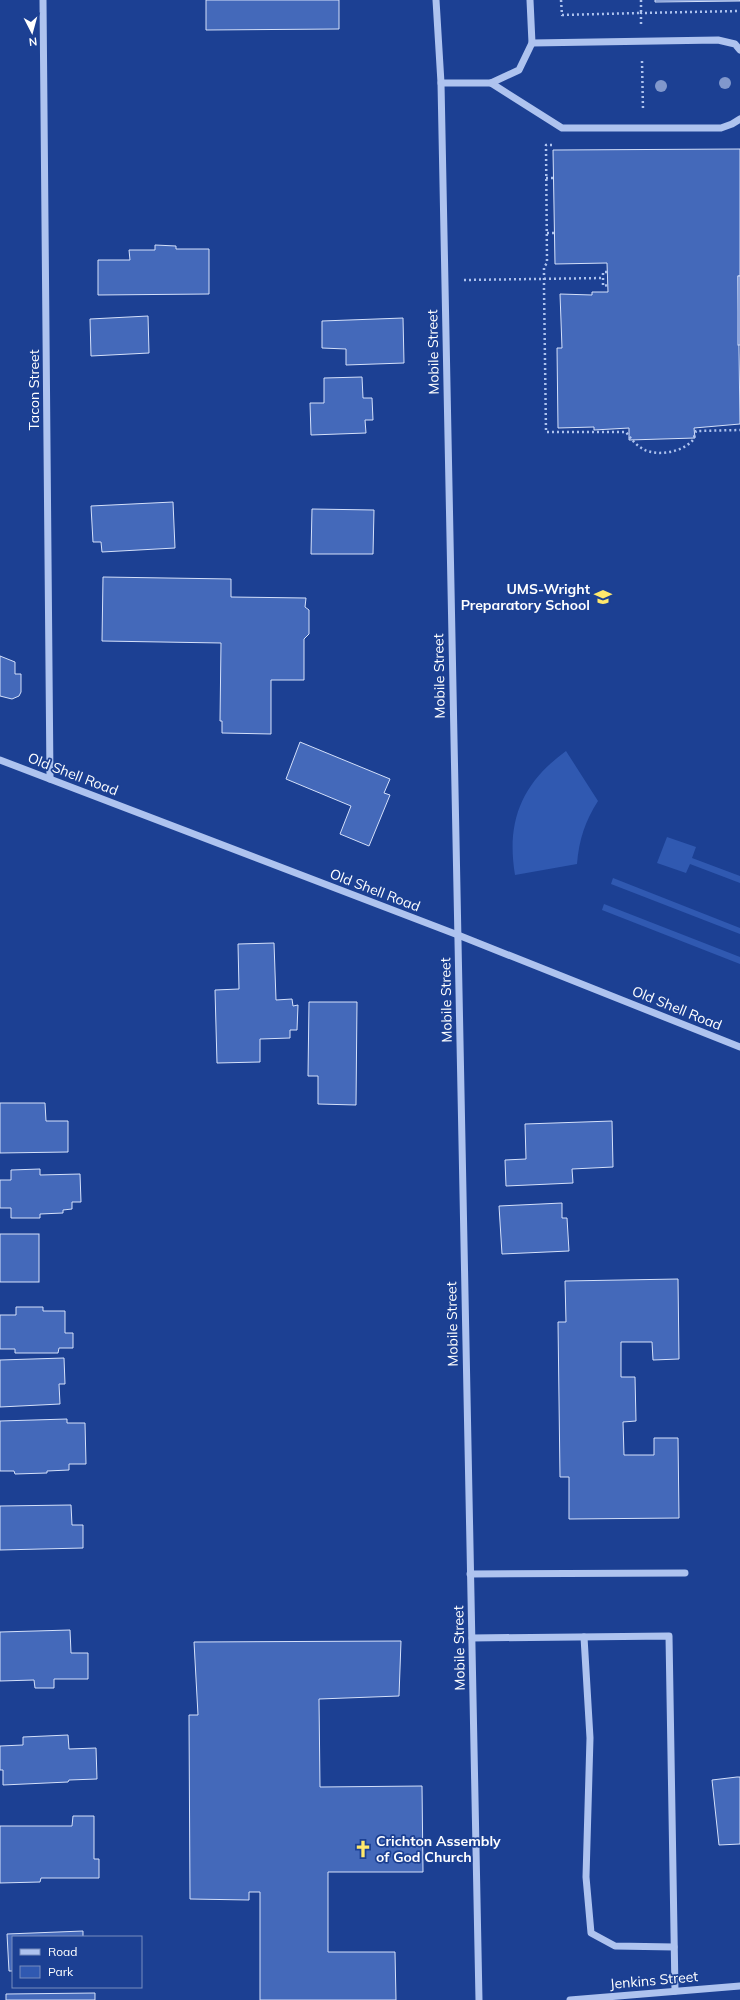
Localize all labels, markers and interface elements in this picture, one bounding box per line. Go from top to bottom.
north arrow [12,12,52,52]
text: N [28,35,38,49]
street label: Mobile Street [423,309,443,395]
street label: Tacon Street [25,349,43,431]
place label: UMS-Wright Preparatory School [461,580,591,614]
school or university icon: UMS-Wright Preparatory School [593,587,613,607]
street label: Mobile Street [429,633,449,719]
street label: Old Shell Road [25,749,121,799]
street label: Old Shell Road [327,865,423,915]
street label: Mobile Street [436,957,456,1043]
street label: Old Shell Road [629,982,725,1034]
street label: Mobile Street [442,1281,462,1367]
street label: Mobile Street [449,1605,469,1691]
place label: Crichton Assembly of God Church [376,1832,501,1866]
church icon: Crichton Assembly of God Church [353,1839,373,1859]
legend [12,1936,142,1988]
text: Road [48,1944,77,1959]
text: Park [48,1964,74,1979]
street label: Jenkins Street [609,1967,699,1993]

